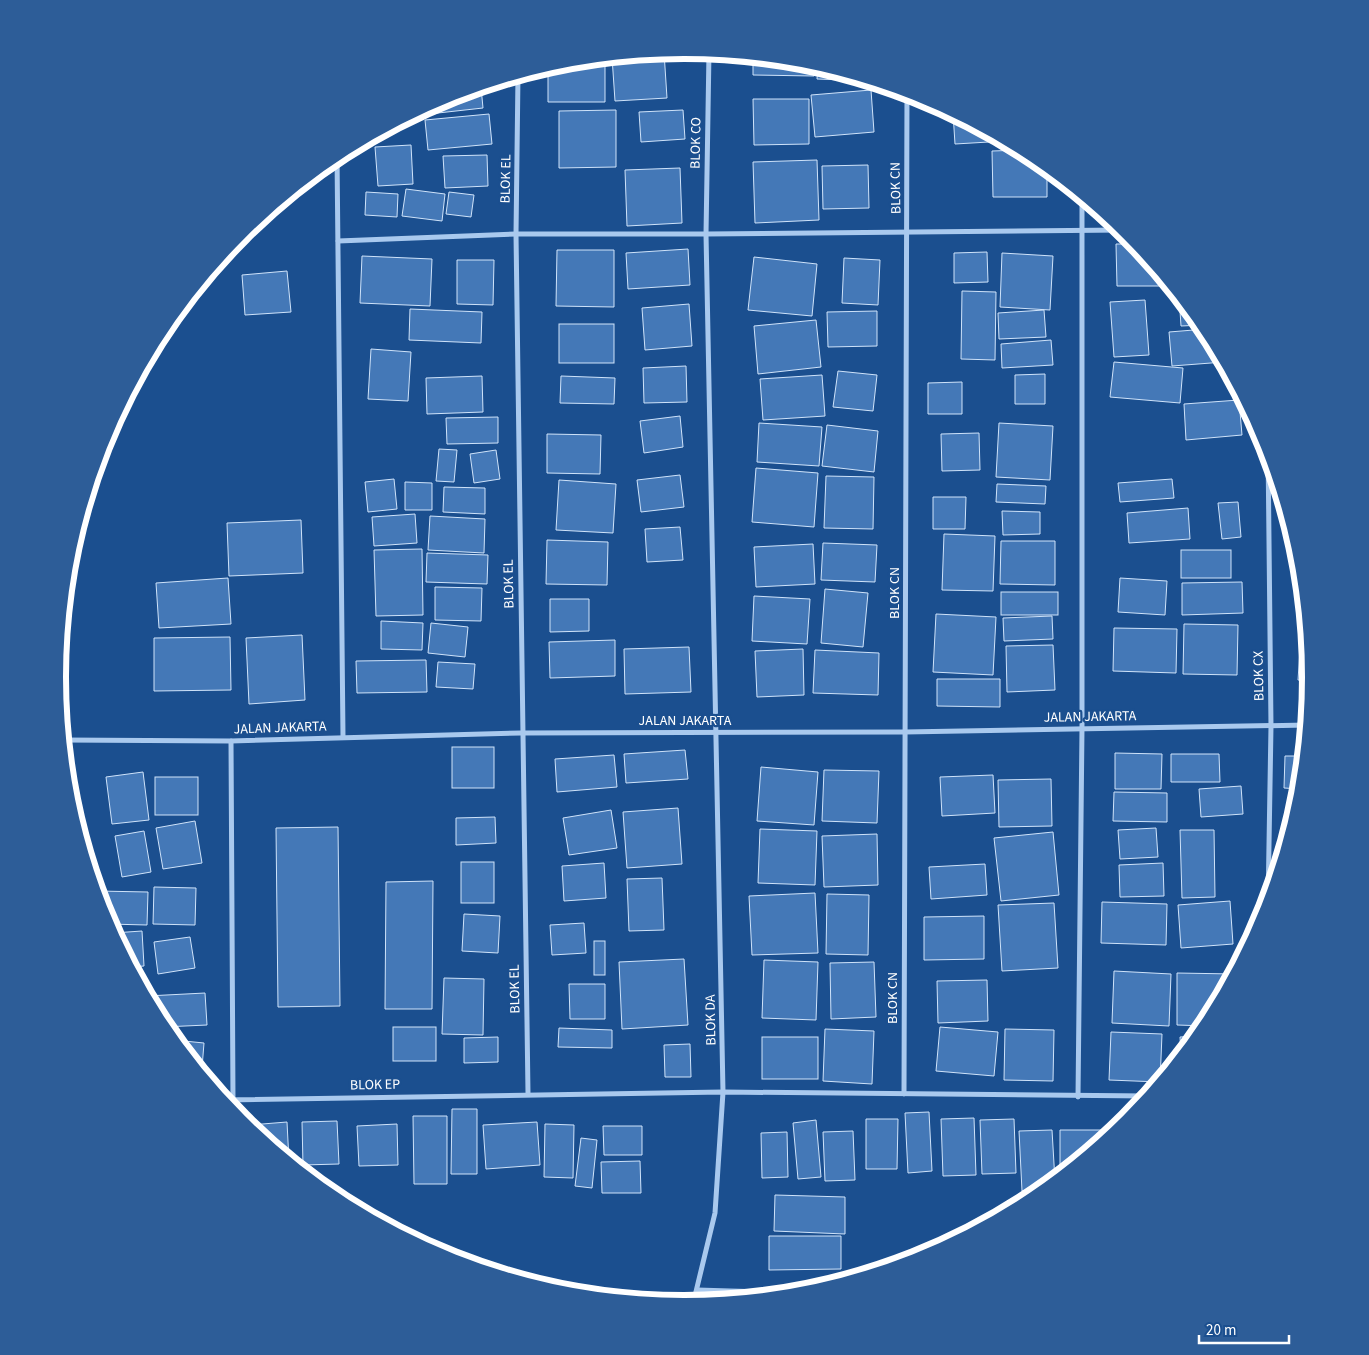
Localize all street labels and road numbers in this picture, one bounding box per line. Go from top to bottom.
street label: BLOK CO [686,117,706,169]
street label: BLOK EL [496,154,516,204]
street label: BLOK CN [886,162,906,214]
street label: BLOK EL [499,559,519,609]
street label: BLOK CN [885,567,905,619]
street label: BLOK CX [1249,651,1269,701]
street label: JALAN JAKARTA [1043,706,1137,728]
street label: JALAN JAKARTA [639,711,732,731]
street label: JALAN JAKARTA [233,716,327,740]
street label: BLOK EL [505,964,525,1014]
street label: BLOK CN [883,972,903,1024]
street label: BLOK DA [701,994,721,1046]
street label: BLOK EP [350,1075,400,1095]

